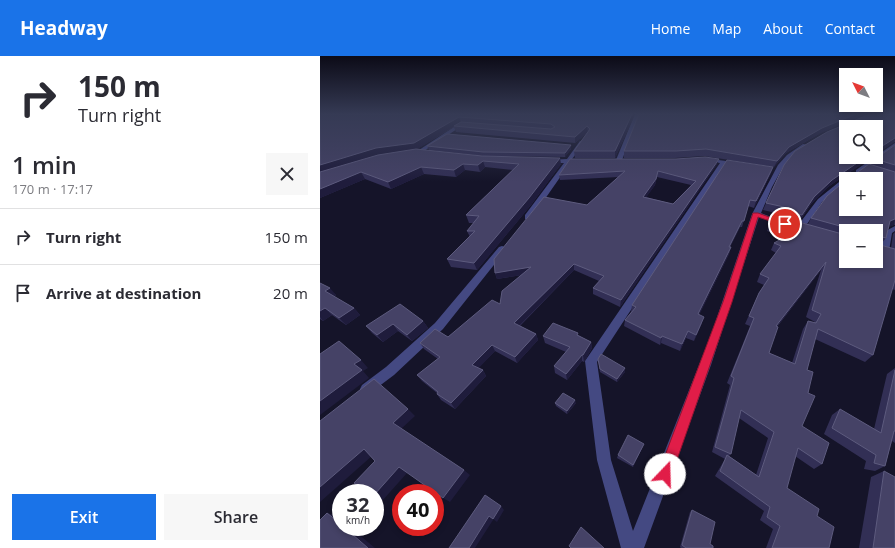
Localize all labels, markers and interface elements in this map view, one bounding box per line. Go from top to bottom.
text: Headway [20,15,108,41]
text: Home [651,19,690,38]
text: Map [712,19,741,38]
text: About [763,19,803,38]
text: Contact [825,19,875,38]
text: 150 m [78,67,161,105]
north arrow [839,68,883,112]
map controls [839,68,883,268]
icon: right [12,72,64,124]
text: Turn right [78,103,161,127]
button: search [839,120,883,164]
text: 1 min [12,148,77,181]
button: close [266,153,308,195]
button: + [839,172,883,216]
text: 170 m · 17:17 [12,180,93,198]
pin [768,207,802,241]
icon: arrive [774,213,796,235]
button: − [839,224,883,268]
icon: right [12,226,34,248]
text: Turn right [46,227,121,247]
text: 150 m [264,227,308,247]
icon: arrive [12,282,34,304]
text: Arrive at destination [46,283,201,303]
text: 20 m [273,283,308,303]
position arrow [644,453,686,495]
speed limit sign: 40 [392,484,444,536]
text: 32 [347,491,369,518]
button: Exit [12,494,156,540]
button: Share [164,494,308,540]
text: km/h [346,513,370,527]

